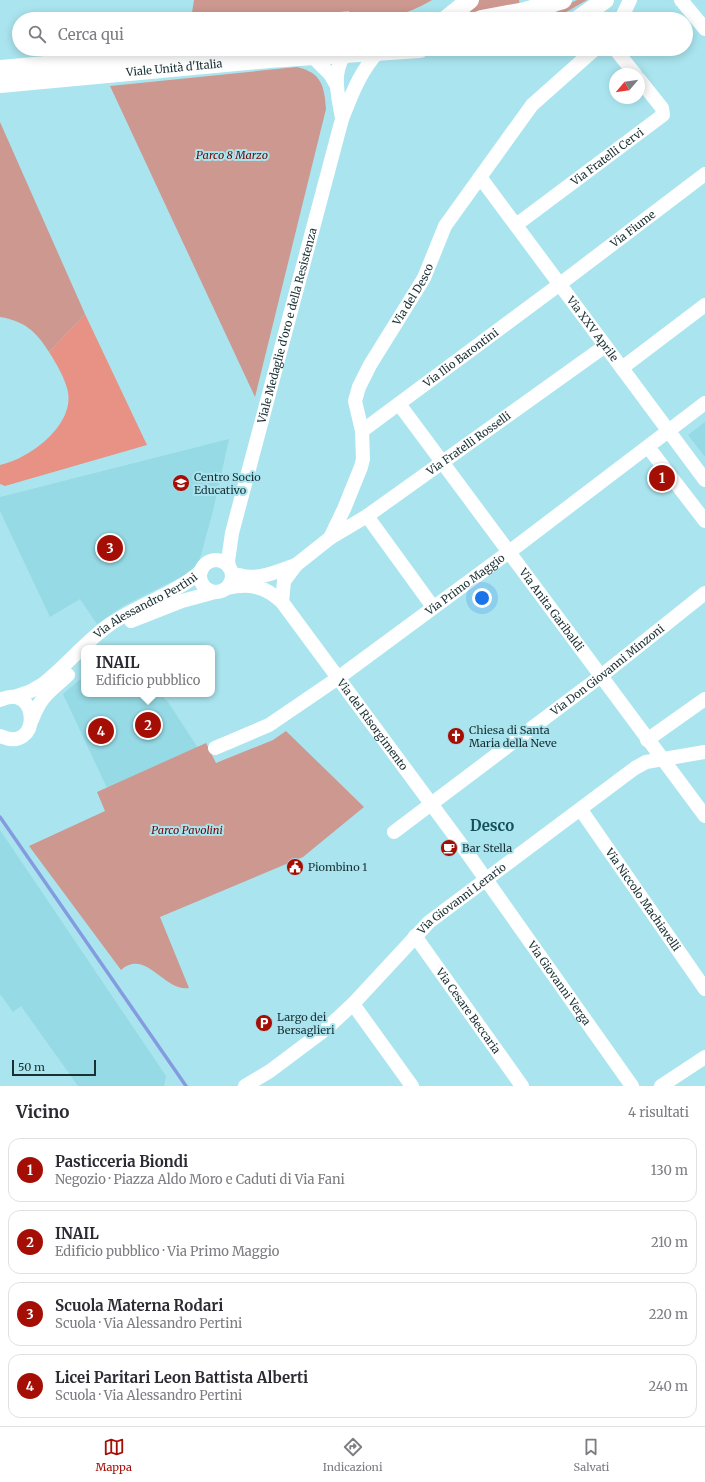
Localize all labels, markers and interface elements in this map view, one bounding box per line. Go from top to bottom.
search box [12,12,693,56]
icon: search [26,23,48,45]
text: Cerca qui [58,25,124,44]
street label: Viale Unità d'Italia [124,56,223,79]
north arrow [609,68,645,104]
street label: Via Fratelli Cervi [567,125,647,189]
park label: Parco 8 Marzo [196,148,268,162]
street label: Via Fiume [607,207,658,251]
street label: Viale Medaglie d'oro e della Resistenza [254,226,320,426]
street label: Via del Desco [389,261,436,329]
street label: Via XXV Aprile [563,293,622,364]
street label: Via Ilio Barontini [420,325,501,391]
street label: Via Fratelli Rosselli [423,408,514,479]
pin: 1 [649,463,675,493]
place label: Centro Socio Educativo [194,470,261,497]
school or university icon: Centro Socio Educativo [171,473,191,493]
pin: 3 [97,533,123,563]
street label: Via Primo Maggio [422,550,508,619]
street label: Via Anita Garibaldi [516,565,587,654]
street label: Via Alessandro Pertini [90,570,200,642]
your location [472,588,492,608]
street label: Via Don Giovanni Minzoni [547,621,667,719]
popup [81,645,215,697]
text: INAIL [96,653,140,672]
text: Edificio pubblico [96,672,200,689]
street label: Via del Risorgimento [334,675,411,774]
pin: 2 [135,710,161,740]
pin: 4 [88,716,114,746]
place label: Chiesa di Santa Maria della Neve [469,723,557,750]
church icon: Chiesa di Santa Maria della Neve [446,726,466,746]
district label: Desco [470,816,514,835]
park label: Parco Pavolini [151,823,223,837]
cafe icon: Bar Stella [439,838,459,858]
place label: Bar Stella [462,841,512,855]
street label: Via Niccolo Machiavelli [602,845,684,954]
public building icon: Piombino 1 [285,857,305,877]
place label: Piombino 1 [308,860,367,874]
street label: Via Giovanni Lerario [414,860,509,938]
street label: Via Giovanni Verga [524,938,594,1028]
street label: Via Cesare Beccaria [433,965,504,1056]
place label: Largo dei Bersaglieri [277,1010,335,1037]
parking icon: Largo dei Bersaglieri [254,1013,274,1033]
scale bar [12,1058,96,1077]
text: 50 m [18,1060,45,1074]
text: Vicino [16,1101,69,1123]
text: 4 risultati [628,1104,689,1121]
text: Pasticceria Biondi [55,1152,188,1171]
text: 1 [27,1162,33,1179]
text: 130 m [651,1162,688,1179]
text: Negozio · Piazza Aldo Moro e Caduti di Via Fani [55,1171,345,1188]
text: INAIL [55,1224,99,1243]
text: 2 [26,1234,34,1251]
text: 210 m [651,1234,688,1251]
text: Edificio pubblico · Via Primo Maggio [55,1243,279,1260]
text: Scuola Materna Rodari [55,1296,223,1315]
text: 3 [26,1306,34,1323]
text: 220 m [649,1306,688,1323]
text: Scuola · Via Alessandro Pertini [55,1315,242,1332]
text: Licei Paritari Leon Battista Alberti [55,1368,308,1387]
text: 4 [26,1378,34,1395]
text: 240 m [648,1378,688,1395]
text: Scuola · Via Alessandro Pertini [55,1387,242,1404]
tab: Mappa [96,1436,132,1474]
tab: Indicazioni [323,1436,382,1474]
tab: Salvati [574,1436,609,1474]

